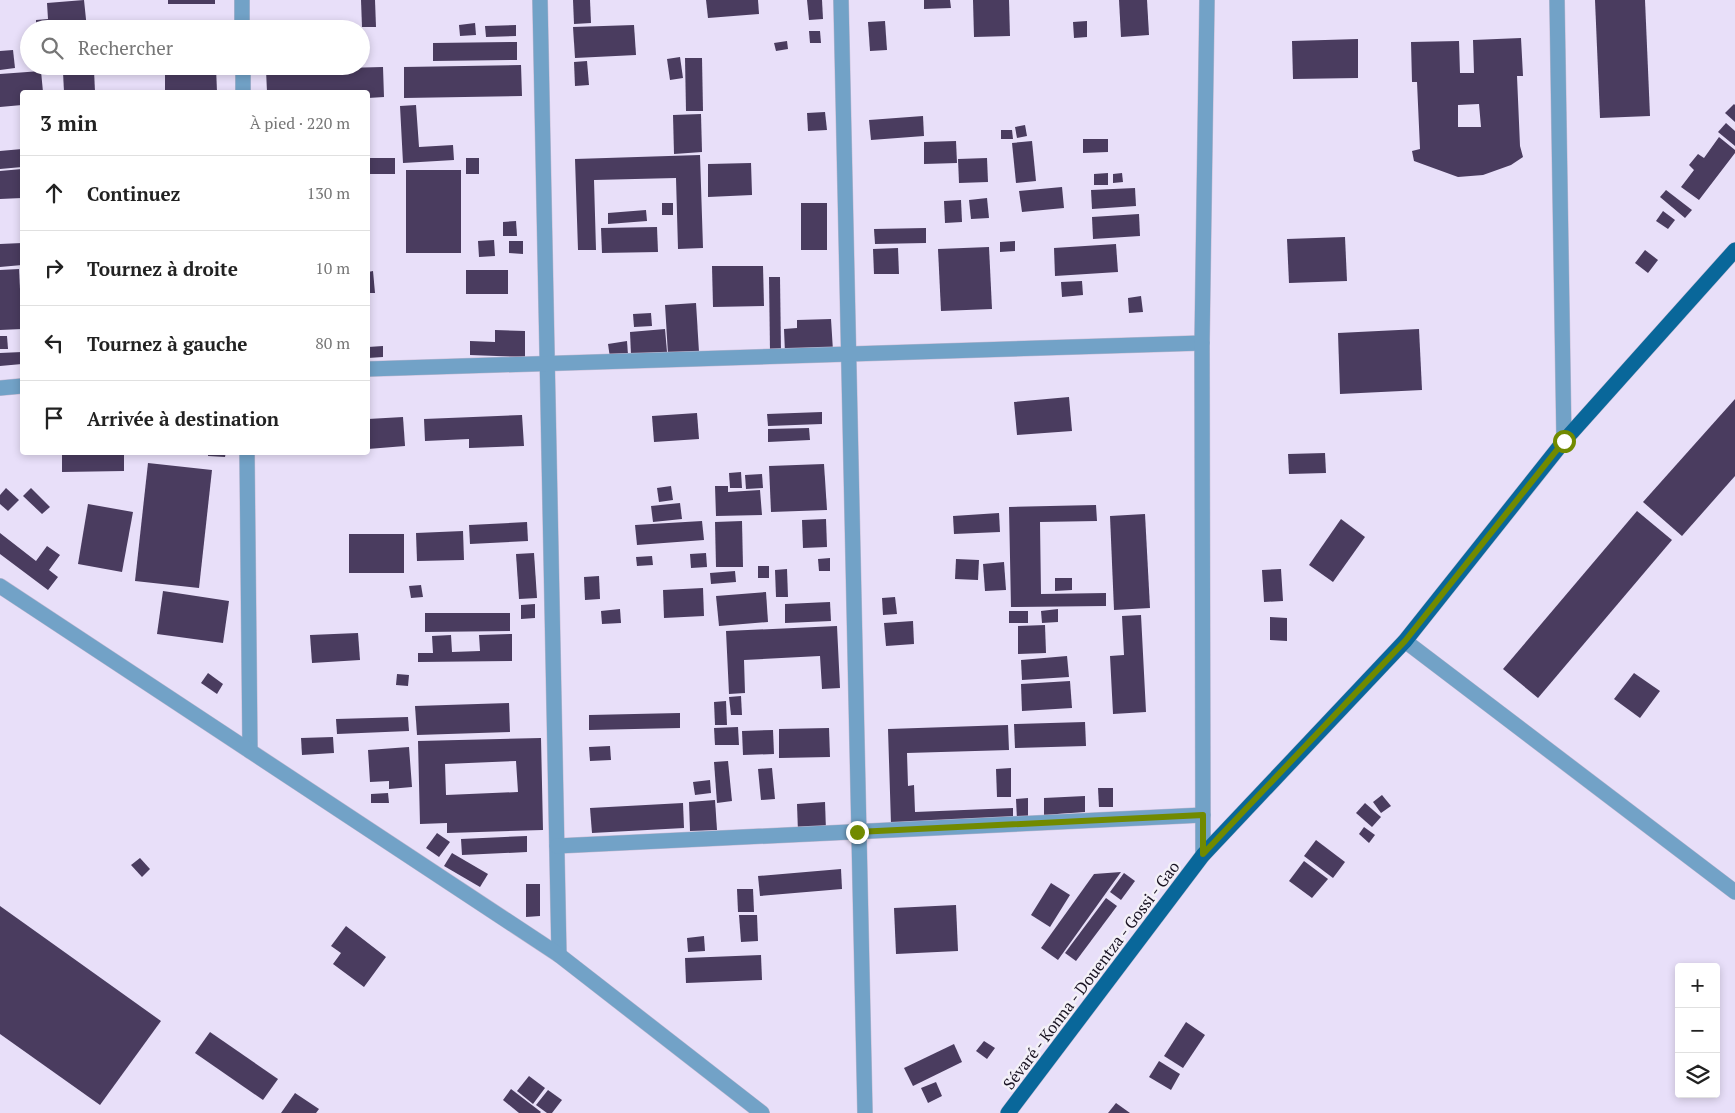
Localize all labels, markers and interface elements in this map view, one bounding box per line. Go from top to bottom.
search box [20,20,370,75]
icon: search [38,34,66,62]
text: Rechercher [78,35,173,60]
text: 3 min [40,109,97,137]
text: À pied · 220 m [250,112,350,134]
icon: ahead [40,179,68,207]
text: Continuez [87,181,180,206]
text: 130 m [307,182,350,204]
icon: right [40,254,68,282]
text: Tournez à droite [87,256,238,281]
text: 10 m [315,257,350,279]
icon: left [40,329,68,357]
text: Tournez à gauche [87,331,248,356]
text: 80 m [315,332,350,354]
icon: arrive [40,404,68,432]
text: Arrivée à destination [87,406,279,431]
route start [1553,430,1576,453]
route end [846,821,869,844]
street label: Sévaré - Konna - Douentza - Gossi - Gao [998,856,1184,1094]
map controls [1675,963,1720,1098]
button: + [1675,963,1720,1008]
button: − [1675,1008,1720,1053]
button: layers [1675,1053,1720,1098]

